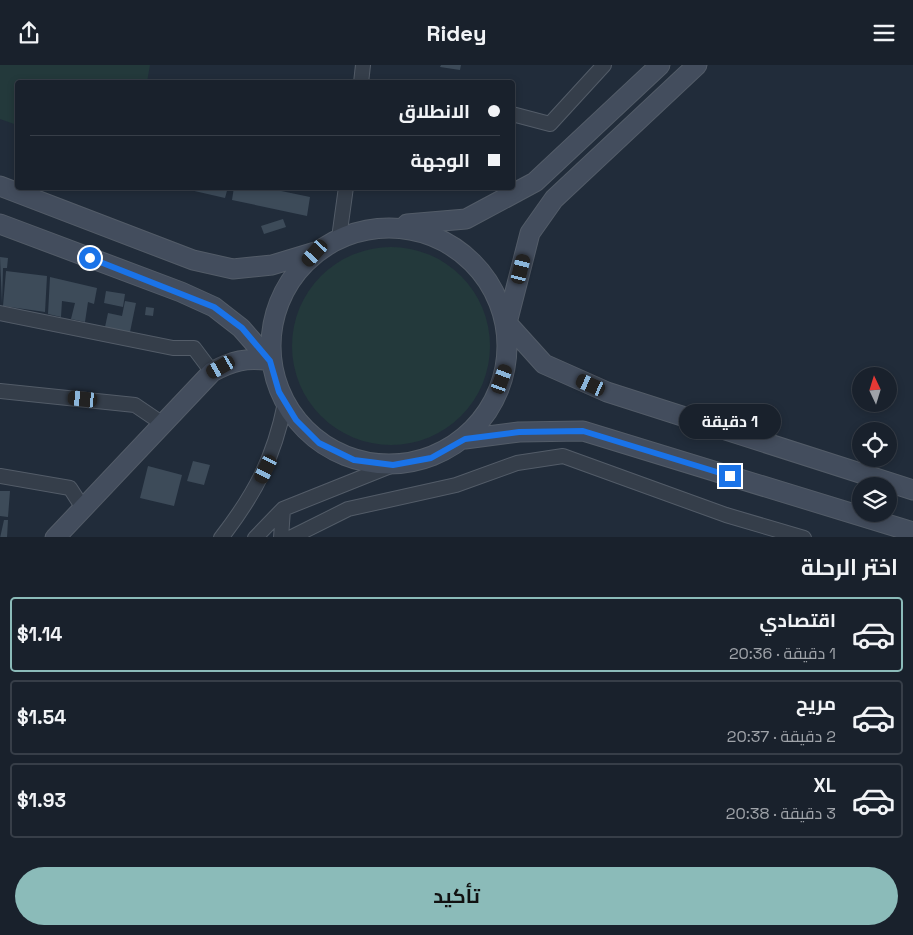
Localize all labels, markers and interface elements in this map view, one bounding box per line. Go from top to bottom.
icon: share [15,19,43,47]
text: Ridey [426,19,487,47]
icon: menu [870,19,898,47]
text: الانطلاق [399,99,470,124]
text: الوجهة [410,148,470,173]
car [299,237,330,269]
route start [79,247,101,269]
car [510,253,531,285]
car [204,353,237,381]
car [489,362,514,396]
north arrow [852,367,898,413]
map controls [852,367,897,522]
car [574,372,607,398]
car [67,390,98,408]
callout: 1 دقيقة [679,403,781,439]
text: 1 دقيقة [702,411,758,432]
button: locate [852,422,897,467]
car [252,452,279,486]
route end [719,465,741,487]
button: layers [852,477,897,522]
text: اختر الرحلة [801,553,898,581]
text: اقتصادي [760,608,836,633]
icon: car [851,612,896,657]
text: $1.14 [17,622,62,647]
text: 1 دقيقة · 20:36 [729,643,836,664]
text: مريح [796,691,836,716]
icon: car [851,695,896,740]
text: $1.54 [17,705,66,730]
text: 2 دقيقة · 20:37 [727,726,836,747]
text: XL [813,773,836,798]
icon: car [851,778,896,823]
text: $1.93 [17,788,66,813]
text: 3 دقيقة · 20:38 [726,803,836,824]
button: تأكيد [15,867,898,925]

